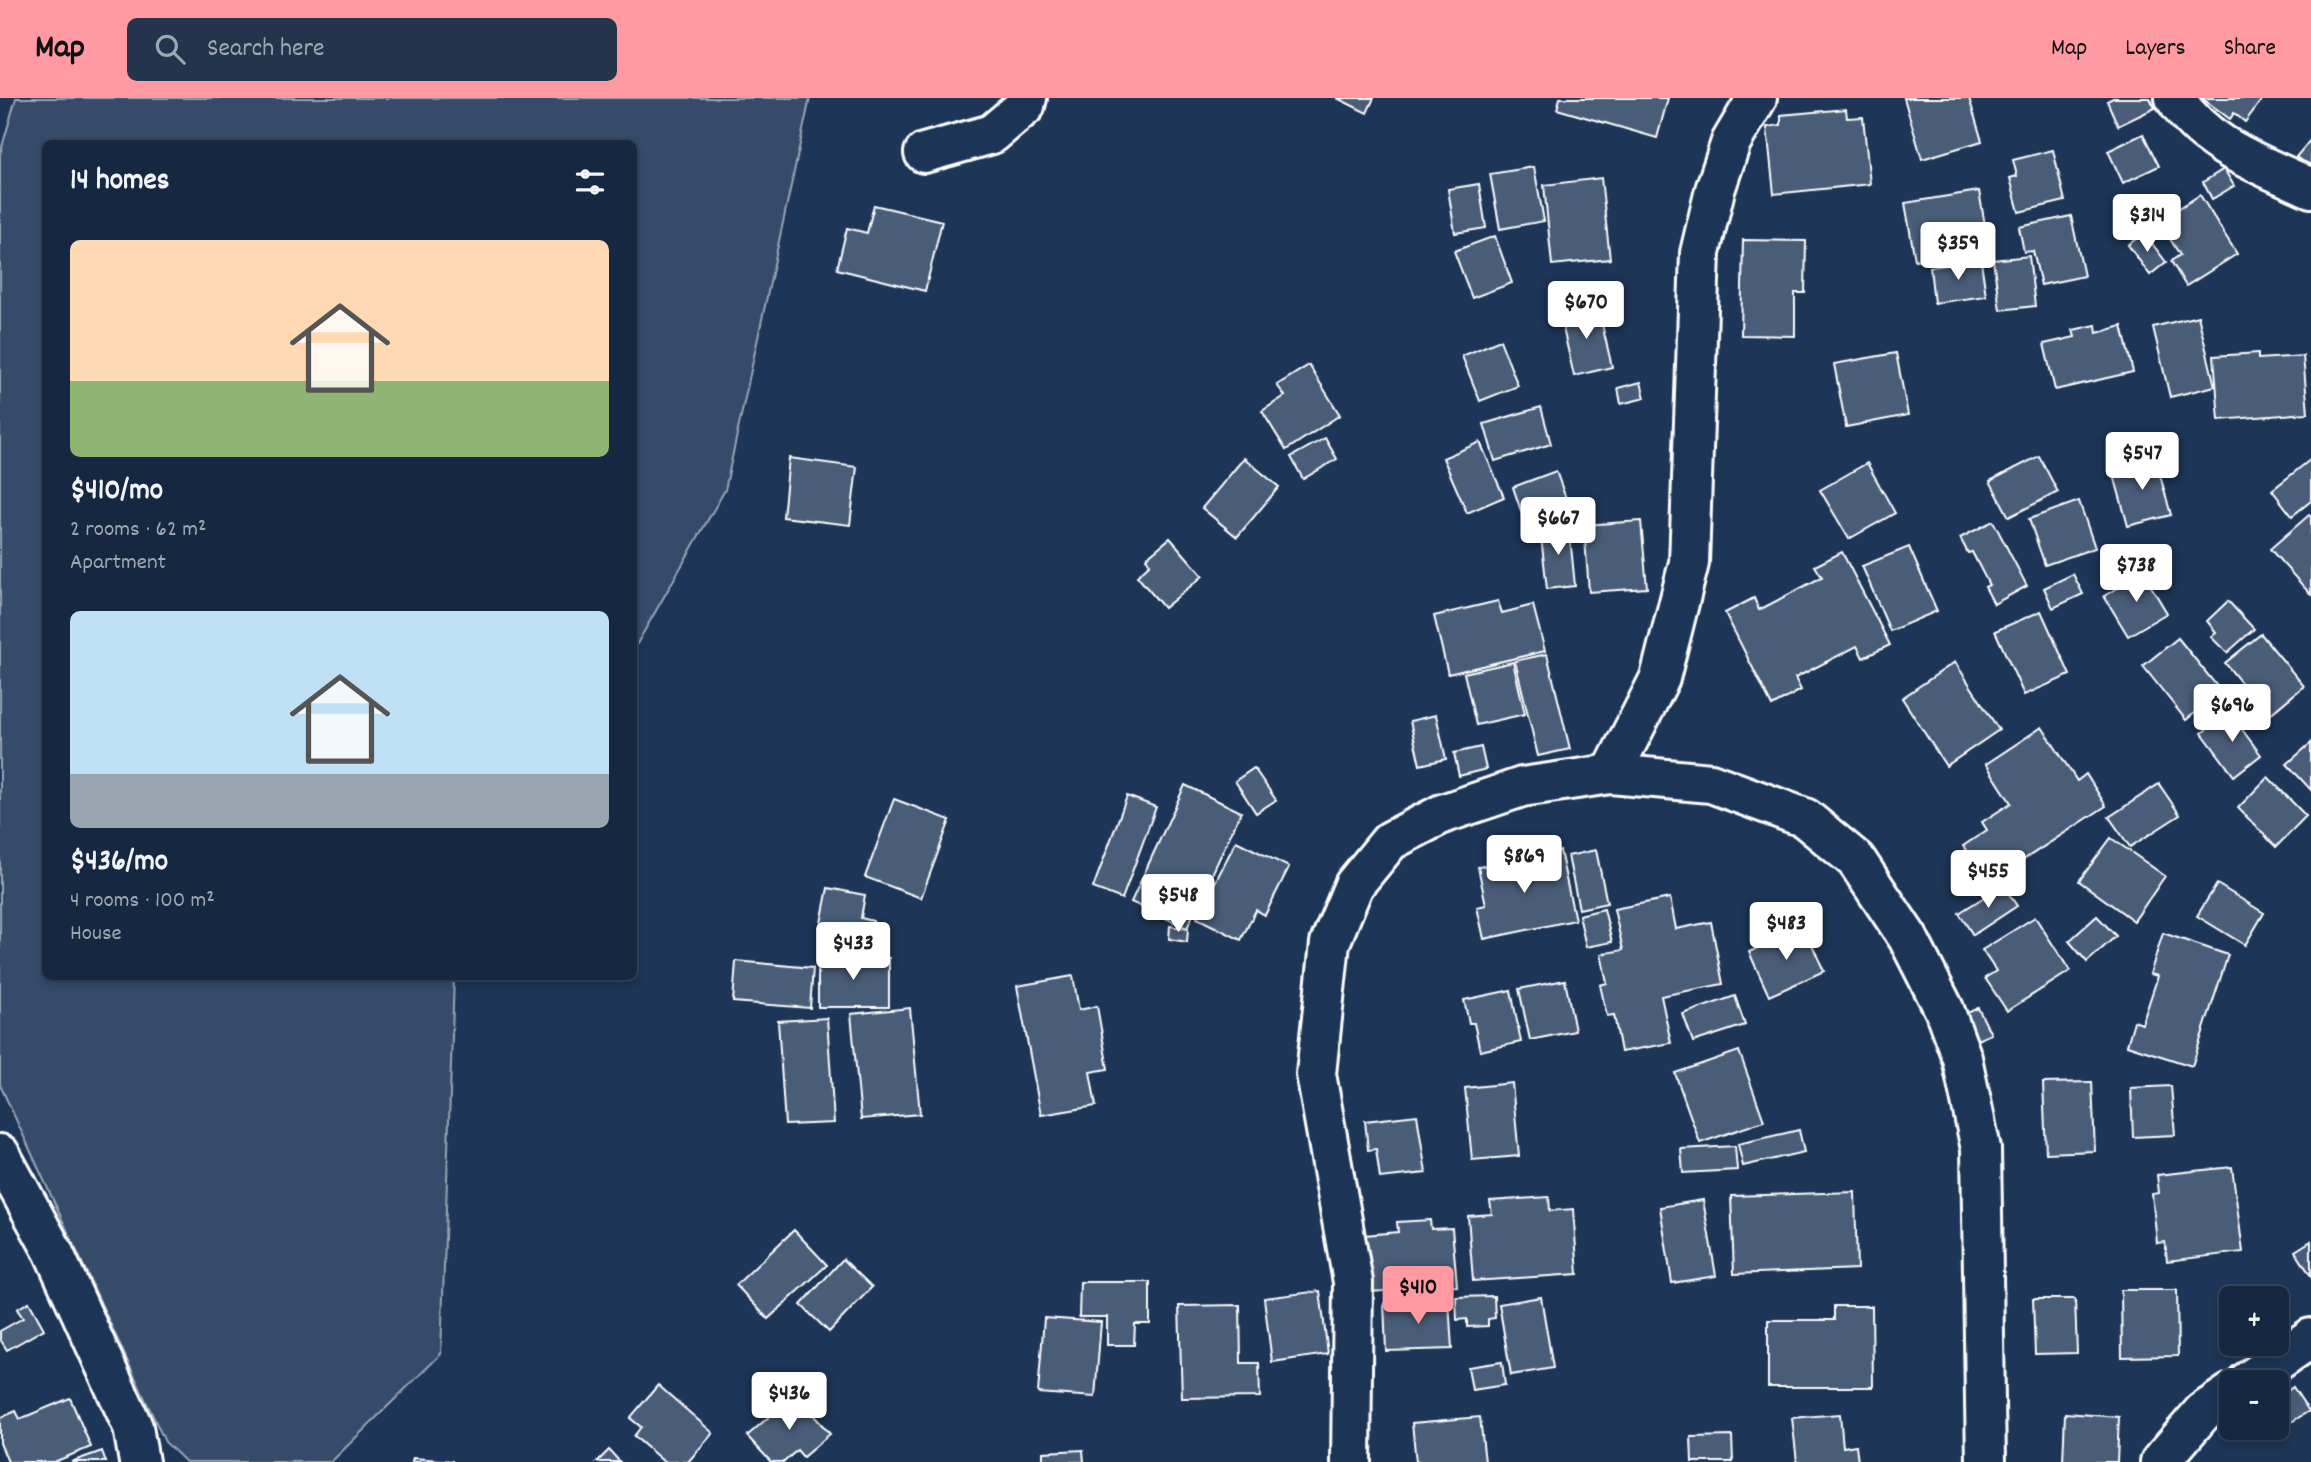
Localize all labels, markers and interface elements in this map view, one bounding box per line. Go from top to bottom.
search box [127,18,617,81]
text: Map [35,26,85,73]
icon: search [151,30,189,68]
text: Search here [207,31,325,68]
text: Map [2051,32,2087,66]
text: Layers [2125,32,2186,66]
text: Share [2224,32,2276,66]
text: 14 homes [70,161,169,204]
icon: filters [571,163,609,201]
pin: $314 [2106,194,2188,254]
text: $314 [2129,200,2165,233]
pin: $359 [1917,222,1999,282]
text: $359 [1936,228,1980,261]
pin: $670 [1545,282,1627,341]
icon: home [277,285,403,411]
text: $670 [1564,287,1608,320]
pin: $547 [2101,432,2183,492]
text: $547 [2122,438,2162,471]
text: $410/mo [70,471,163,514]
pin: $667 [1517,498,1599,557]
text: $667 [1536,503,1580,536]
text: 2 rooms · 62 m² [70,514,206,547]
pin: $738 [2095,545,2177,604]
text: Apartment [70,547,166,580]
text: $738 [2116,550,2156,583]
icon: home [277,656,403,782]
pin: $696 [2191,684,2273,744]
text: $696 [2210,690,2254,723]
pin: $869 [1483,836,1565,895]
text: $869 [1503,841,1545,874]
text: $436/mo [70,842,168,885]
pin: $455 [1947,850,2029,910]
text: $455 [1967,856,2009,889]
pin: $548 [1137,874,1219,934]
text: $548 [1157,880,1199,913]
text: 4 rooms · 100 m² [70,885,215,918]
pin: $483 [1745,902,1827,962]
text: $483 [1766,908,1806,941]
text: House [70,918,122,951]
pin: $433 [812,922,894,982]
text: $433 [832,928,874,961]
pin: $410 [1377,1266,1459,1326]
text: $410 [1399,1272,1437,1305]
map controls [2219,1286,2289,1440]
button: + [2219,1286,2289,1356]
button: − [2219,1370,2289,1440]
pin: $436 [748,1372,830,1432]
text: $436 [768,1378,810,1411]

